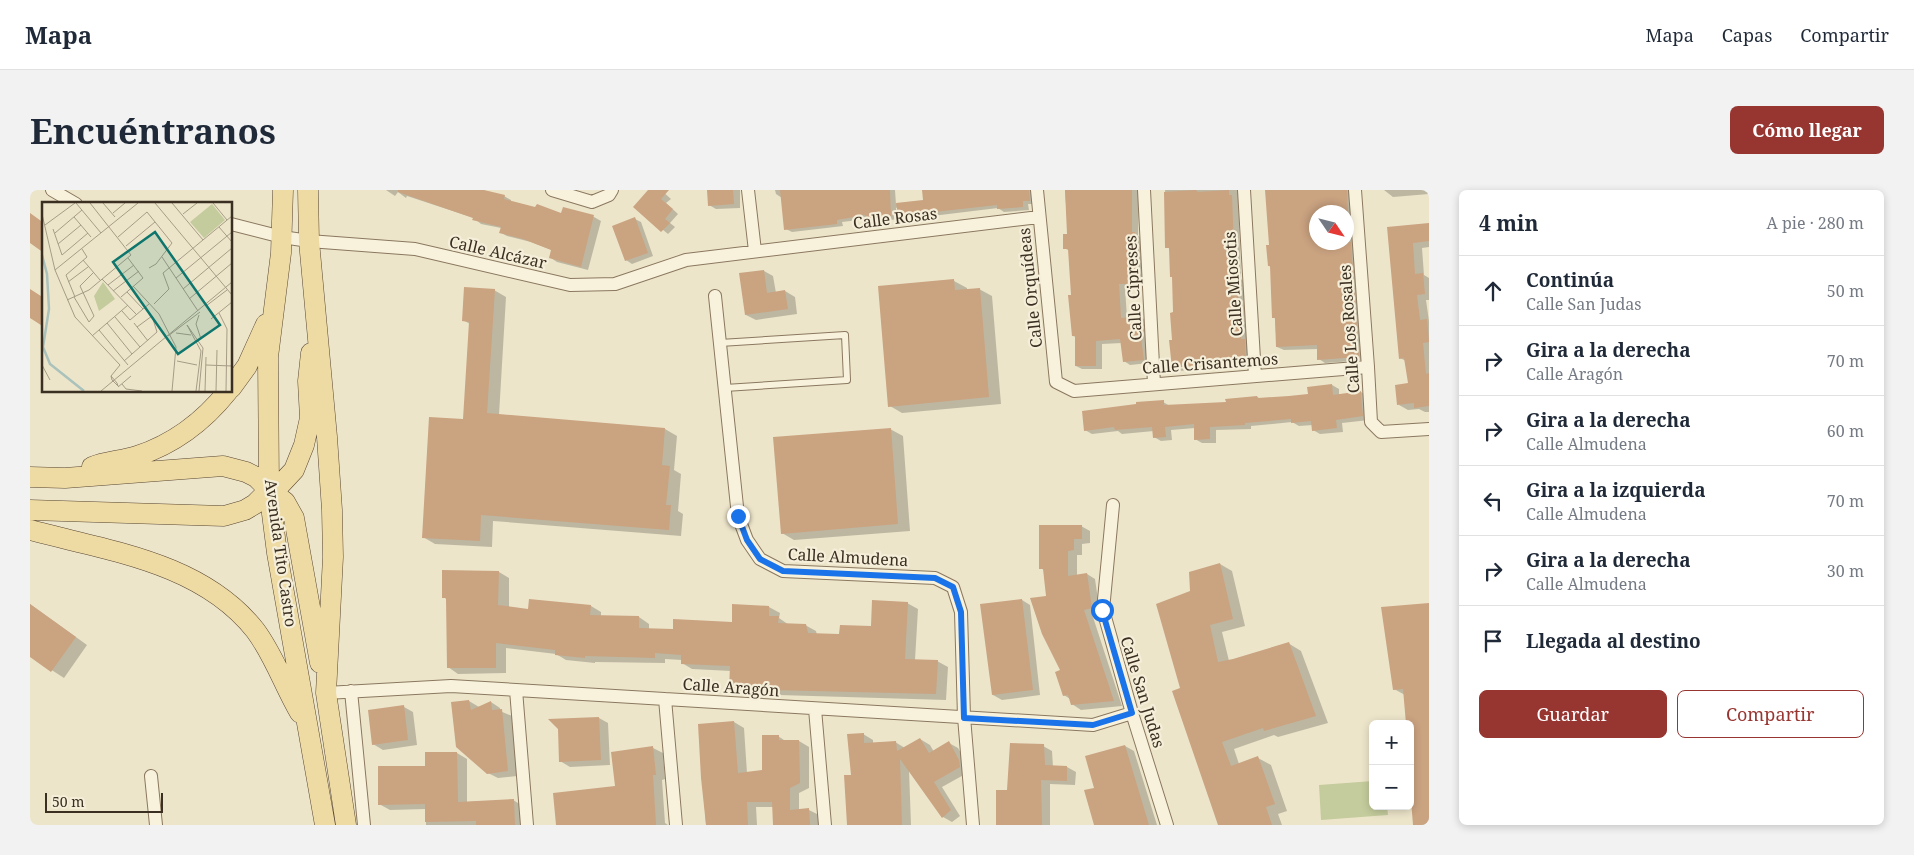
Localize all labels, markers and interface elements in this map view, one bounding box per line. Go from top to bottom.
text: Mapa [25,18,92,51]
text: Mapa [1646,23,1694,47]
text: Capas [1722,23,1772,47]
text: Compartir [1800,23,1889,47]
button: Cómo llegar [1730,106,1884,154]
text: Encuéntranos [30,107,276,154]
inset map [42,202,232,392]
street label: Calle Rosas [852,202,938,234]
north arrow [1309,205,1354,250]
text: 4 min [1479,209,1538,237]
text: A pie · 280 m [1767,212,1864,234]
street label: Calle Orquídeas [1013,227,1047,349]
street label: Calle Alcázar [447,230,549,274]
street label: Calle Miosotis [1218,231,1248,337]
street label: Calle Cipreses [1119,235,1147,341]
street label: Calle Los Rosales [1334,264,1364,394]
text: Continúa [1526,267,1614,293]
icon: ahead [1479,277,1507,305]
text: 50 m [1827,280,1864,302]
text: Calle San Judas [1526,293,1642,315]
text: Gira a la derecha [1526,337,1691,363]
street label: Calle Crisantemos [1141,347,1279,379]
icon: right [1479,347,1507,375]
text: 70 m [1827,350,1864,372]
text: Calle Aragón [1526,363,1623,385]
text: Gira a la derecha [1526,407,1691,433]
icon: right [1479,417,1507,445]
text: 60 m [1827,420,1864,442]
text: Calle Almudena [1526,433,1647,455]
text: Gira a la izquierda [1526,477,1706,503]
street label: Avenida Tito Castro [260,478,302,628]
icon: left [1479,487,1507,515]
text: 70 m [1827,490,1864,512]
text: Calle Almudena [1526,503,1647,525]
route end [727,505,750,528]
street label: Calle Almudena [787,543,909,571]
text: Gira a la derecha [1526,547,1691,573]
icon: right [1479,557,1507,585]
text: 30 m [1827,560,1864,582]
text: Calle Almudena [1526,573,1647,595]
route start [1091,599,1114,622]
icon: arrive [1479,627,1507,655]
text: Llegada al destino [1526,628,1701,654]
street label: Calle San Judas [1116,634,1170,750]
street label: Calle Aragón [682,673,780,701]
button: Guardar [1479,690,1667,738]
button: Compartir [1677,690,1864,738]
map controls [1369,720,1414,810]
button: + [1369,720,1414,765]
button: − [1369,765,1414,810]
scale bar [45,790,162,813]
text: 50 m [52,792,85,811]

